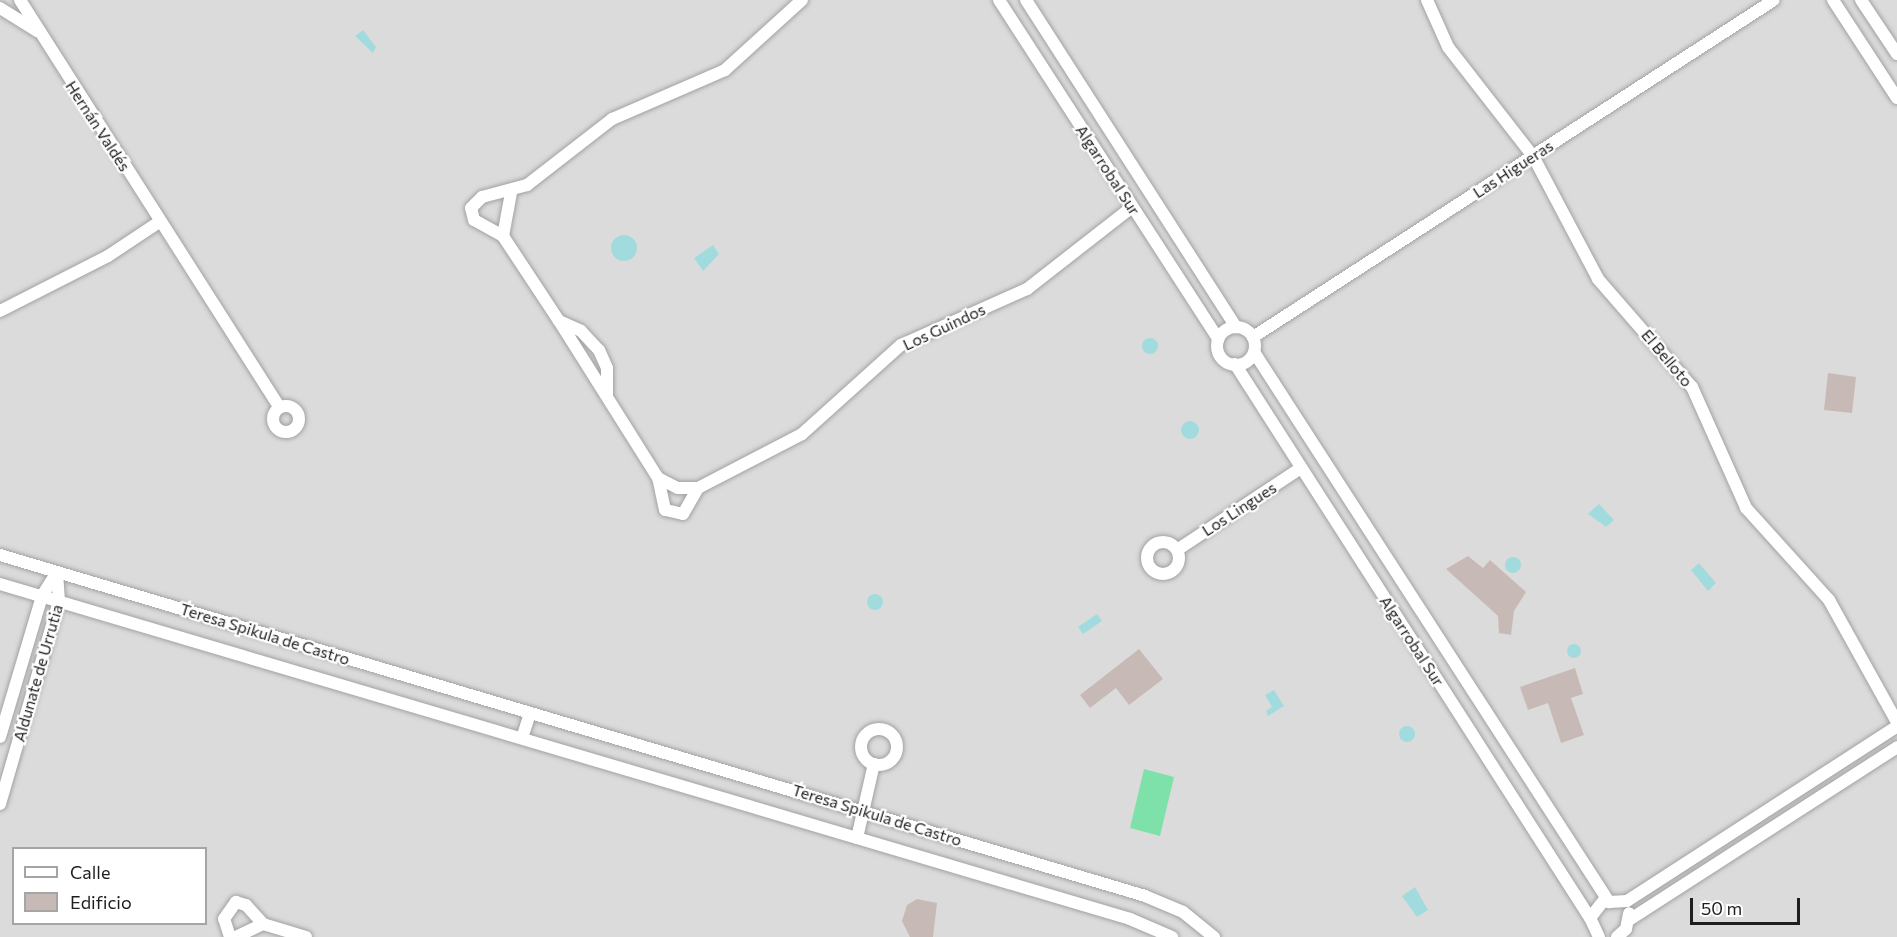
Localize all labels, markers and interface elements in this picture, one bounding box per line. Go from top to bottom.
street label: Hernán Valdés [62,77,134,175]
street label: Algarrobal Sur [1072,121,1144,219]
street label: Las Higueras [1469,136,1557,202]
street label: Los Guindos [900,300,988,354]
street label: El Belloto [1637,325,1697,391]
street label: Los Lingues [1198,478,1280,540]
street label: Algarrobal Sur [1376,592,1448,690]
street label: Teresa Spikula de Castro [178,599,352,669]
street label: Aldunate de Urrutia [9,602,67,744]
street label: Teresa Spikula de Castro [790,780,964,850]
legend [12,847,207,925]
text: Calle [70,861,110,883]
scale bar [1693,886,1802,924]
text: Edificio [70,891,132,913]
text: 50 m [1701,897,1742,919]

